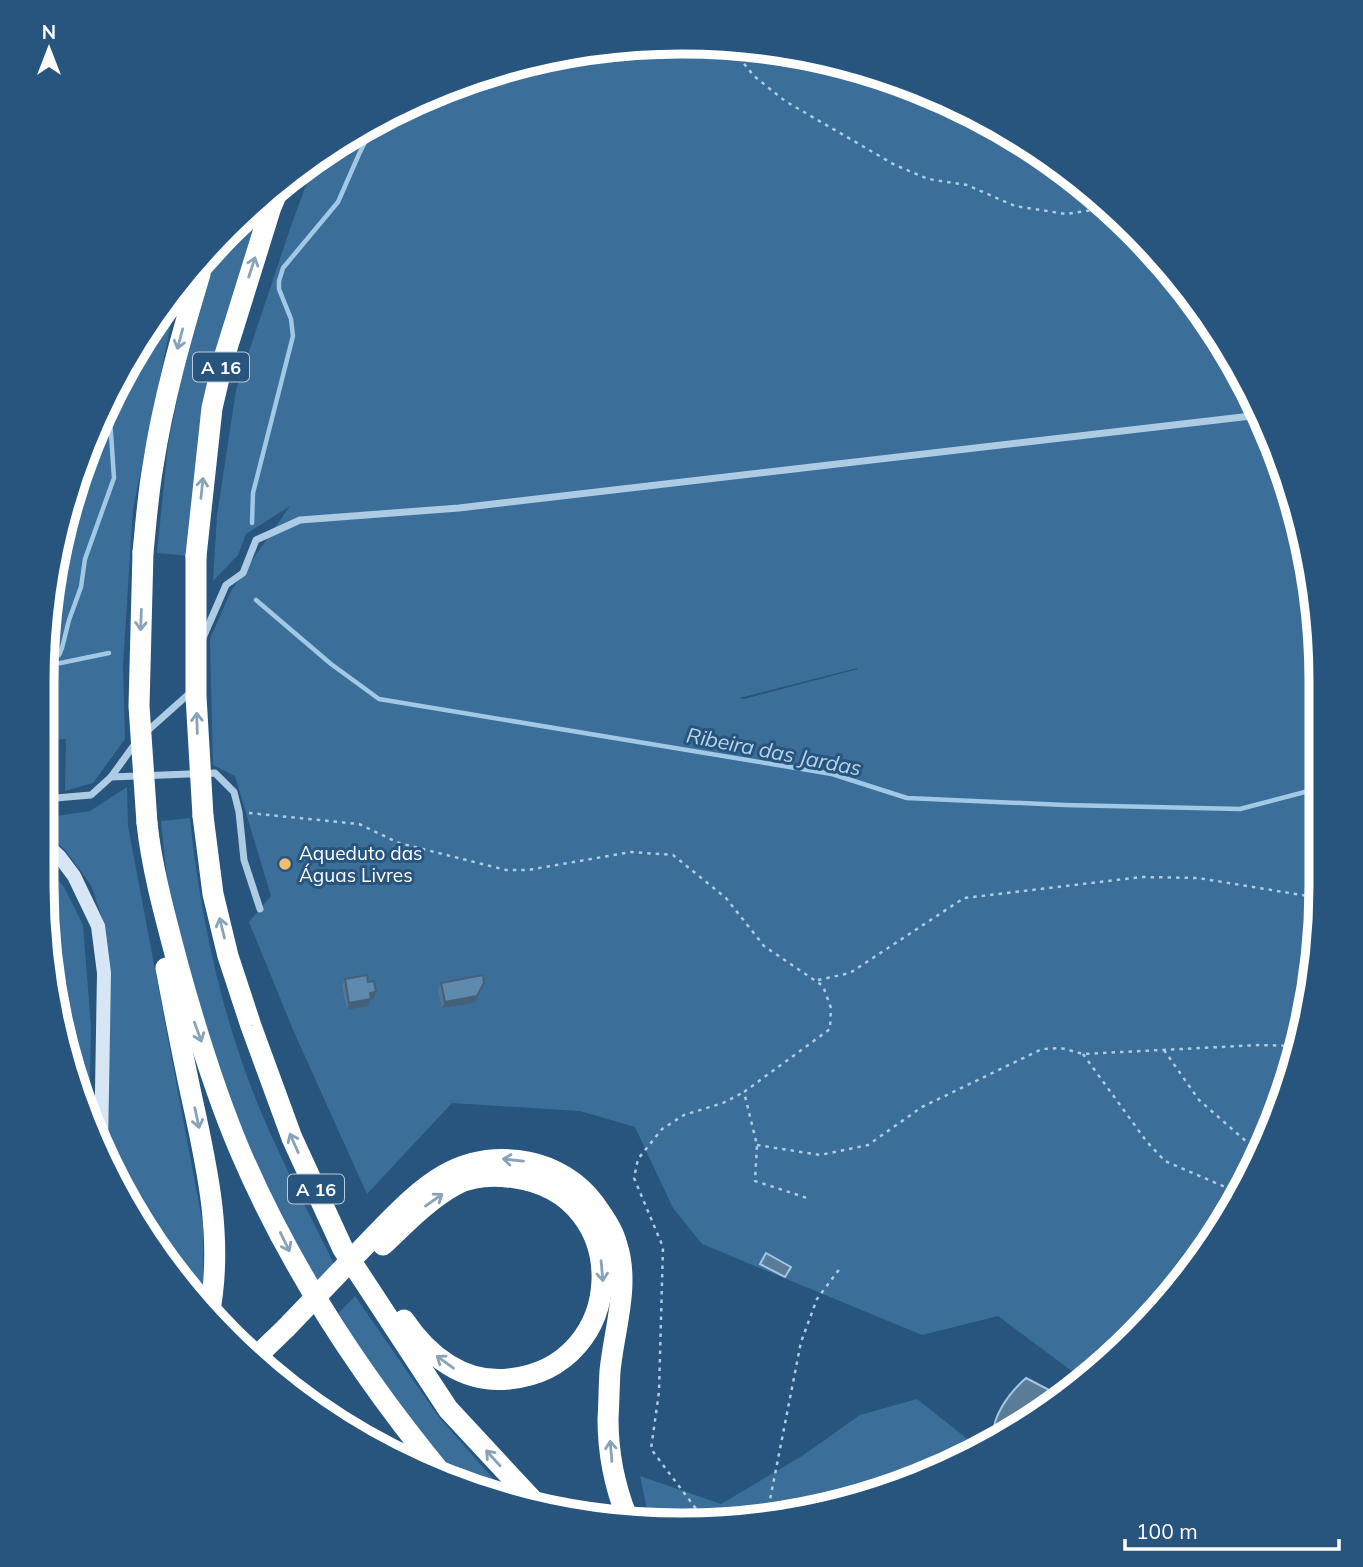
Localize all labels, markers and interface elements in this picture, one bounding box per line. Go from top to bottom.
north arrow [14,14,84,84]
text: N [42,20,56,44]
one-way arrow [247,256,260,278]
one-way arrow [173,328,186,350]
road number: A 16 [193,352,249,382]
one-way arrow [196,477,209,500]
one-way arrow [135,608,148,631]
one-way arrow [190,712,204,735]
water label: Ribeira das Jardas [684,721,864,781]
place label: Aqueduto das Águas Livres [299,841,423,887]
marker: Aqueduto das Águas Livres [277,856,293,872]
one-way arrow [214,917,228,940]
one-way arrow [193,1021,205,1043]
one-way arrow [190,1106,204,1129]
one-way arrow [287,1133,300,1154]
one-way arrow [503,1154,525,1167]
road number: A 16 [288,1174,344,1204]
one-way arrow [424,1193,443,1207]
one-way arrow [278,1231,292,1252]
one-way arrow [596,1259,609,1282]
one-way arrow [436,1355,455,1369]
one-way arrow [604,1440,617,1463]
one-way arrow [485,1449,501,1467]
scale bar [1125,1508,1338,1552]
text: 100 m [1136,1518,1198,1544]

